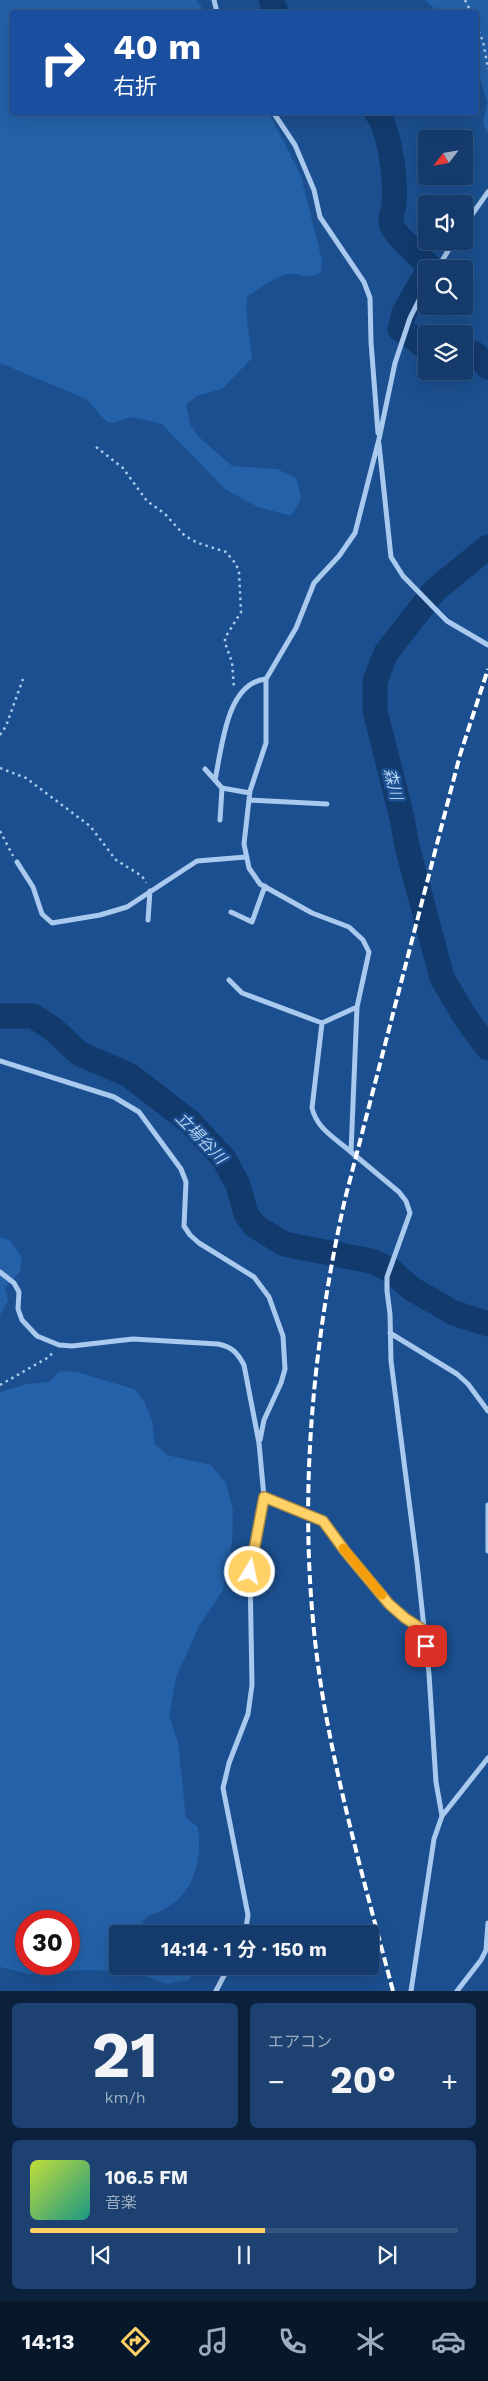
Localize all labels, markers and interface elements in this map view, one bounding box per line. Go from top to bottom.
text: 40 m [113,26,201,68]
icon: right [30,30,95,95]
text: 右折 [113,74,157,99]
north arrow [418,130,472,185]
map controls [418,130,473,380]
button: sound [418,195,473,250]
button: search [418,260,473,315]
button: layers [418,325,473,380]
water label: 森川 [380,766,407,804]
water label: 立場谷川 [172,1108,231,1169]
position arrow [223,1545,275,1597]
pin [405,1625,447,1667]
icon: arrive [412,1632,440,1660]
speed limit sign: 30 [15,1910,80,1975]
text: 14:14 · 1 分 · 150 m [161,1938,327,1961]
text: 21 [92,2017,158,2093]
text: エアコン [268,2032,332,2051]
text: 20° [330,2058,396,2102]
text: − [268,2065,285,2098]
text: + [441,2065,458,2098]
text: km/h [104,2088,146,2107]
text: 106.5 FM [105,2166,188,2189]
text: 音楽 [105,2193,137,2212]
icon: previous [87,2241,115,2269]
icon: pause [230,2241,258,2269]
icon: next [373,2241,401,2269]
icon: directions [118,2324,153,2359]
icon: music [196,2324,231,2359]
icon: phone [275,2324,310,2359]
icon: climate [353,2324,388,2359]
icon: car [431,2324,466,2359]
text: 14:13 [22,2329,75,2354]

